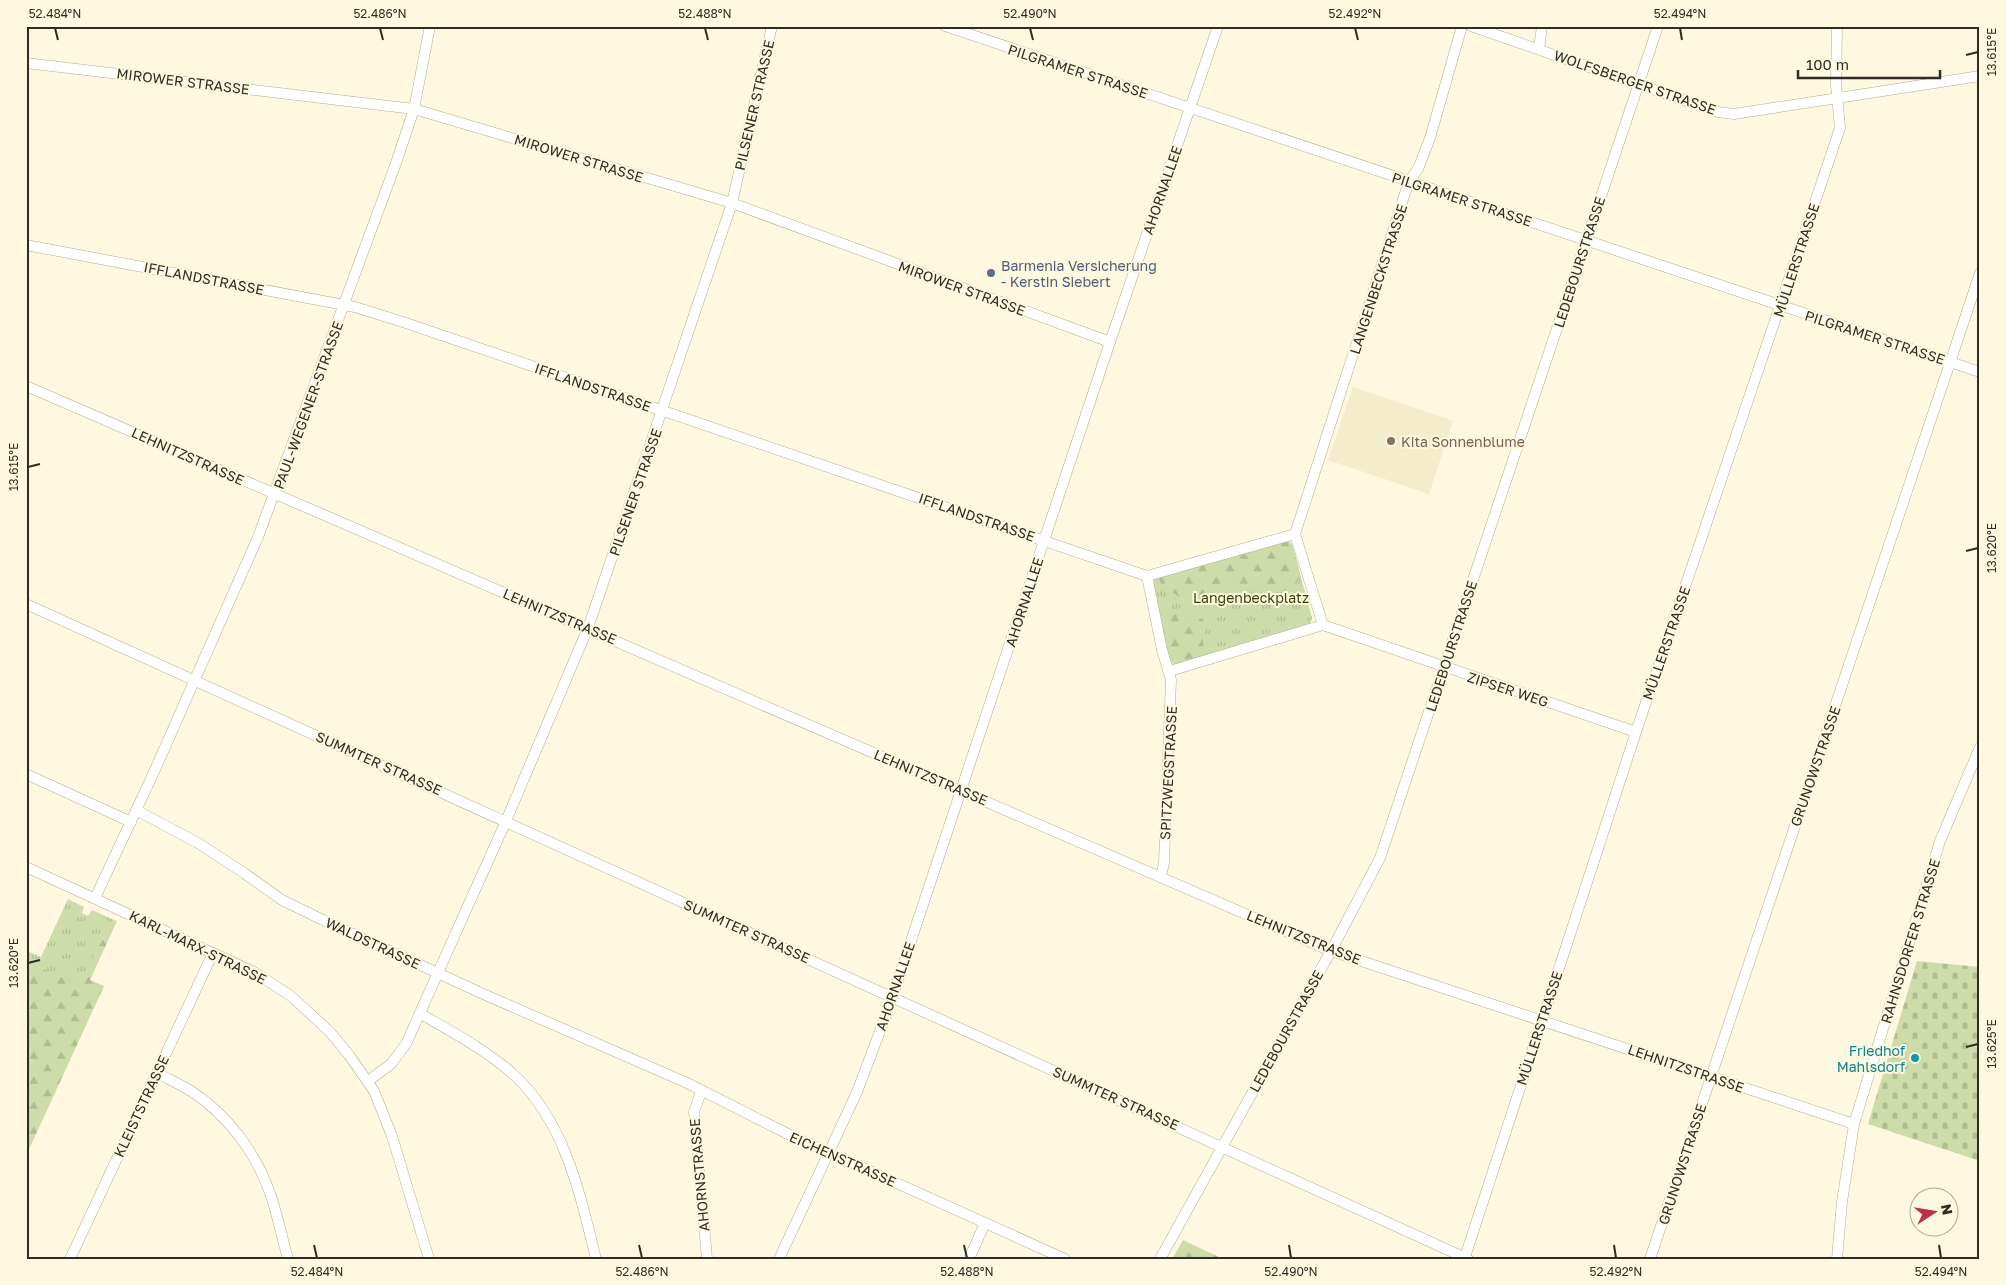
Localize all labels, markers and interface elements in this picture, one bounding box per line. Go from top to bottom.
text: 52.484°N [29,6,81,21]
text: 52.486°N [353,6,407,21]
text: 52.488°N [678,6,732,21]
text: 52.490°N [1003,6,1057,21]
text: 52.492°N [1329,6,1381,21]
text: 52.494°N [1654,6,1706,21]
text: 13.615°E [1984,28,1999,76]
street label: PILSENER STRASSE [731,38,777,172]
street label: PILGRAMER STRASSE [1006,40,1150,102]
street label: WOLFSBERGER STRASSE [1552,46,1718,118]
scale bar [1798,48,1941,80]
text: 100 m [1806,55,1849,73]
street label: MIROWER STRASSE [116,64,250,98]
street label: MIROWER STRASSE [512,130,646,186]
street label: AHORNALLEE [1139,143,1185,237]
street label: PILGRAMER STRASSE [1390,168,1534,230]
street label: LEDEBOURSTRASSE [1550,194,1608,330]
street label: MÜLLERSTRASSE [1770,201,1822,319]
street label: LANGENBECKSTRASSE [1346,202,1410,356]
street label: MIROWER STRASSE [896,257,1028,319]
place label: Barmenia Versicherung - Kerstin Siebert [1001,257,1157,290]
street label: IFFLANDSTRASSE [142,258,266,298]
marker: Barmenia Versicherung - Kerstin Siebert [985,267,997,279]
street label: PILGRAMER STRASSE [1803,306,1947,368]
street label: PAUL-WEGENER-STRASSE [270,319,346,491]
street label: IFFLANDSTRASSE [533,359,653,415]
street label: LEHNITZSTRASSE [129,423,247,489]
street label: PILSENER STRASSE [605,426,665,558]
place label: Kita Sonnenblume [1401,433,1525,450]
marker: Kita Sonnenblume [1385,435,1397,447]
text: 13.615°E [6,443,21,491]
street label: IFFLANDSTRASSE [917,489,1037,545]
text: 13.620°E [1984,523,1999,573]
street label: AHORNALLEE [1002,555,1046,649]
street label: LEDEBOURSTRASSE [1422,578,1480,714]
street label: LEHNITZSTRASSE [501,584,619,648]
street label: MÜLLERSTRASSE [1639,584,1693,702]
park label: Langenbeckplatz [1193,589,1309,606]
street label: ZIPSER WEG [1465,668,1551,710]
street label: GRUNOWSTRASSE [1786,703,1844,829]
street label: SPITZWEGSTRASSE [1156,706,1180,840]
street label: SUMMTER STRASSE [313,728,445,798]
street label: LEHNITZSTRASSE [872,745,990,809]
street label: RAHNSDORFER STRASSE [1877,857,1943,1025]
street label: SUMMTER STRASSE [681,896,813,966]
street label: KARL-MARX-STRASSE [127,906,269,988]
street label: LEHNITZSTRASSE [1244,906,1364,968]
street label: WALDSTRASSE [323,914,423,972]
text: 13.620°E [6,938,21,988]
street label: AHORNALLEE [872,939,918,1033]
street label: LEDEBOURSTRASSE [1245,967,1327,1095]
street label: MÜLLERSTRASSE [1513,969,1565,1087]
text: 13.625°E [1984,1019,1999,1069]
street label: LEHNITZSTRASSE [1626,1040,1746,1096]
place label: Friedhof Mahlsdorf [1837,1042,1905,1075]
street label: KLEISTSTRASSE [110,1052,172,1160]
marker: Friedhof Mahlsdorf [1909,1052,1921,1064]
street label: SUMMTER STRASSE [1050,1063,1182,1133]
street label: GRUNOWSTRASSE [1654,1101,1710,1227]
street label: AHORNSTRASSE [686,1118,712,1232]
street label: EICHENSTRASSE [787,1128,899,1190]
north arrow [1908,1188,1958,1238]
text: N [1938,1202,1957,1216]
text: 52.484°N [291,1264,343,1279]
text: 52.486°N [615,1264,669,1279]
text: 52.488°N [940,1264,994,1279]
text: 52.490°N [1264,1264,1318,1279]
text: 52.492°N [1590,1264,1642,1279]
text: 52.494°N [1915,1264,1967,1279]

